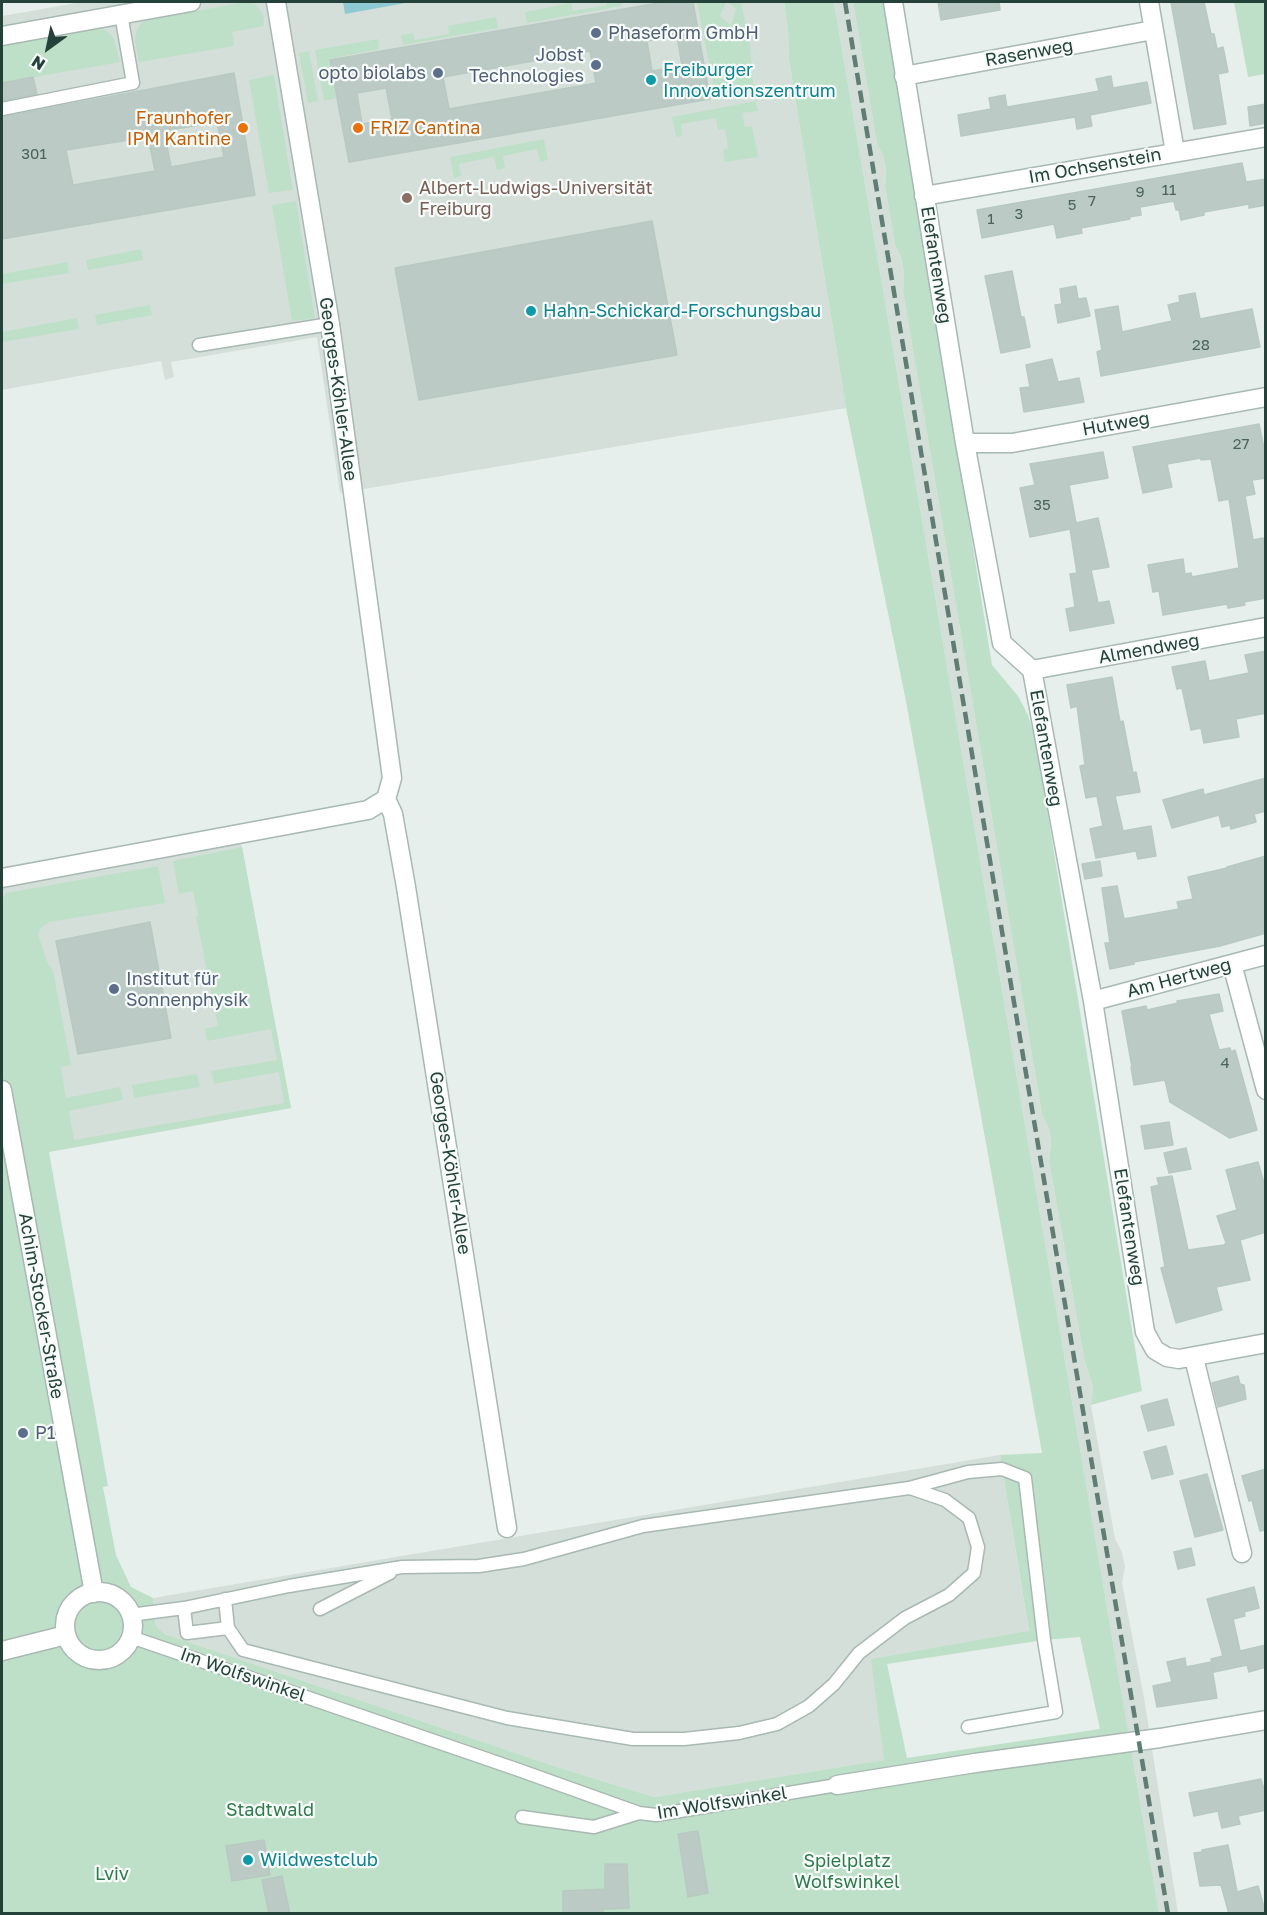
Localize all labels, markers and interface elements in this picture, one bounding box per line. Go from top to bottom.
north arrow [18,18,78,78]
place label: Phaseform GmbH [608,22,759,44]
marker: Phaseform GmbH [589,26,603,40]
street label: Rasenweg [983,35,1075,71]
place label: Jobst Technologies [469,44,584,86]
text: N [28,51,49,75]
marker: Jobst Technologies [589,58,603,72]
place label: Freiburger Innovationszentrum [663,59,836,101]
place label: opto biolabs [318,62,426,84]
marker: opto biolabs [431,66,445,80]
marker: Freiburger Innovationszentrum [644,73,658,87]
place label: Fraunhofer IPM Kantine [127,107,231,150]
place label: FRIZ Cantina [370,117,480,139]
marker: Fraunhofer IPM Kantine [236,121,250,135]
marker: FRIZ Cantina [351,121,365,135]
street label: Im Ochsenstein [1027,144,1163,188]
house number: 301 [21,145,47,163]
place label: Albert-Ludwigs-Universität Freiburg [419,177,653,219]
house number: 11 [1162,181,1176,199]
house number: 9 [1135,183,1145,201]
marker: Albert-Ludwigs-Universität Freiburg [400,191,414,205]
house number: 7 [1088,192,1096,210]
house number: 5 [1068,196,1076,214]
street label: Elefantenweg [916,205,956,325]
house number: 3 [1015,205,1023,223]
house number: 1 [987,210,995,228]
street label: Georges-Köhler-Allee [314,296,362,482]
place label: Hahn-Schickard-Forschungsbau [543,300,821,322]
marker: Hahn-Schickard-Forschungsbau [524,304,538,318]
house number: 28 [1192,336,1210,354]
street label: Hutweg [1081,407,1151,441]
house number: 27 [1233,435,1249,453]
house number: 35 [1033,496,1051,514]
street label: Almendweg [1097,630,1201,668]
street label: Elefantenweg [1025,688,1067,808]
street label: Am Hertweg [1124,954,1234,1002]
place label: Institut für Sonnenphysik [126,968,248,1010]
marker: Institut für Sonnenphysik [107,982,121,996]
house number: 4 [1220,1054,1230,1072]
street label: Georges-Köhler-Allee [425,1070,475,1256]
street label: Elefantenweg [1109,1167,1149,1287]
street label: Achim-Stocker-Straße [14,1211,68,1401]
place label: P1 [35,1422,56,1444]
marker: P1 [16,1426,30,1440]
street label: Im Wolfswinkel [177,1643,309,1707]
street label: Im Wolfswinkel [655,1782,789,1824]
park label: Stadtwald [226,1799,314,1821]
place label: Wildwestclub [260,1849,378,1871]
park label: Spielplatz Wolfswinkel [794,1850,900,1892]
marker: Wildwestclub [241,1853,255,1867]
park label: Lviv [95,1863,129,1885]

